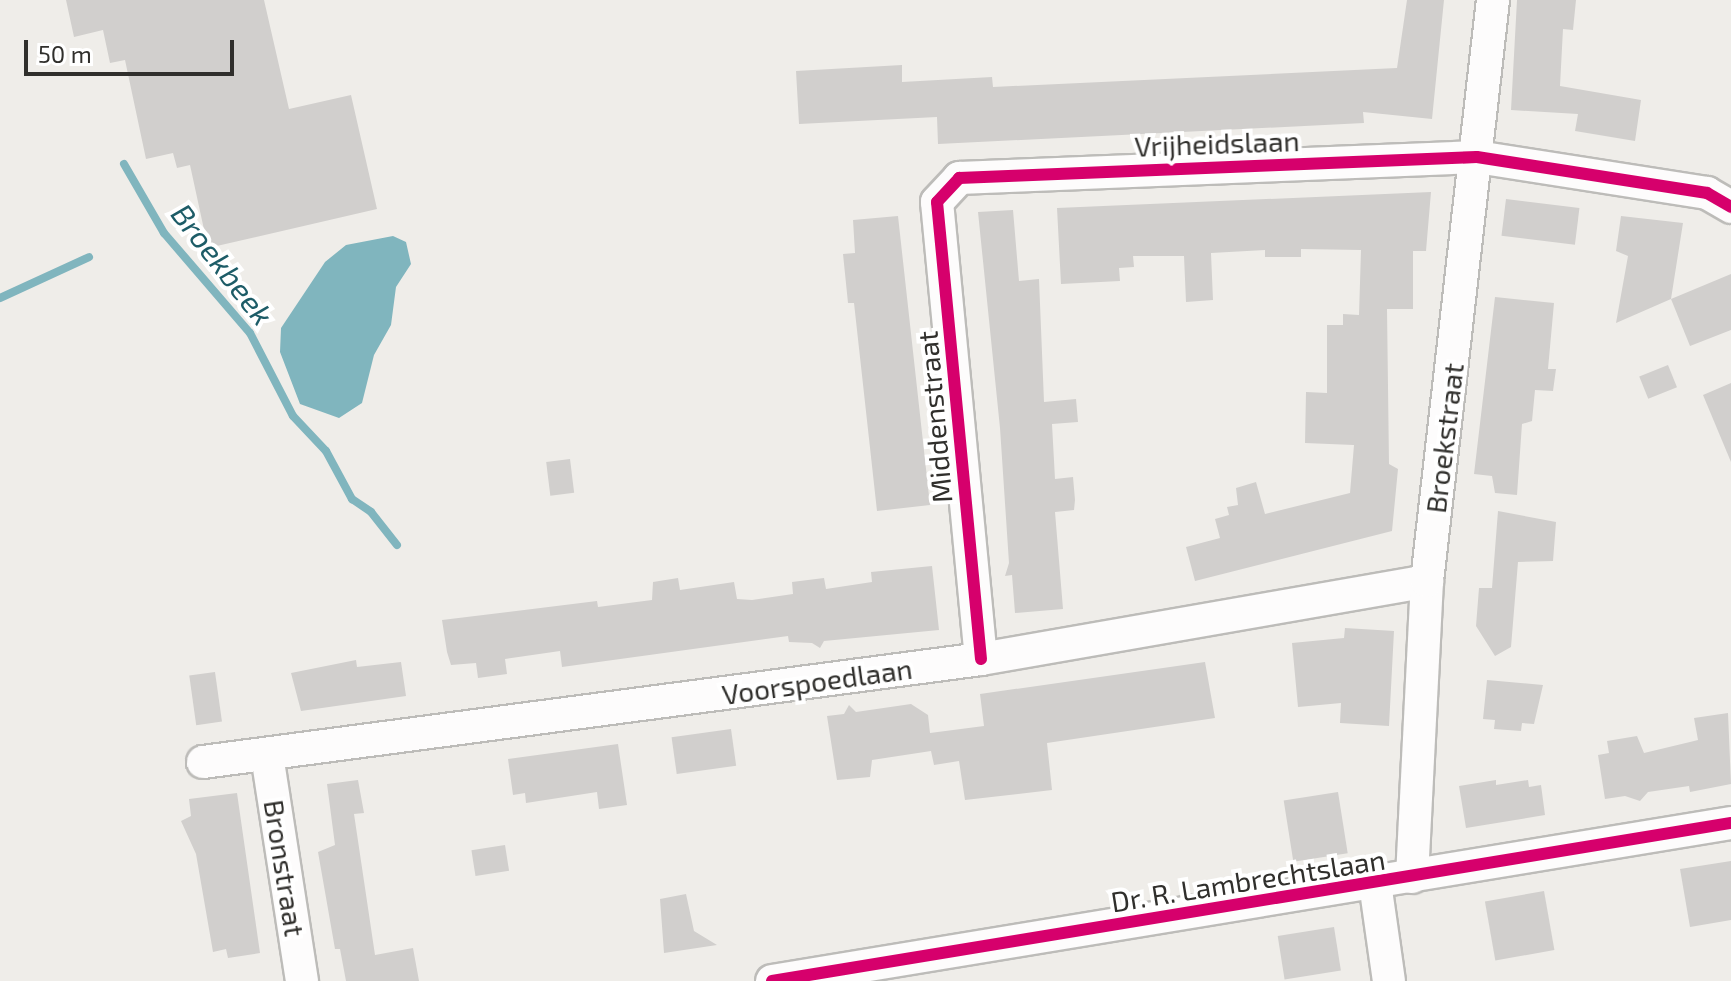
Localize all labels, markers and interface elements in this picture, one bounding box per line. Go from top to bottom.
scale bar [28,24,238,74]
text: 50 m [38,39,92,68]
street label: Vrijheidslaan [1134,123,1300,163]
water label: Broekbeek [165,196,281,332]
street label: Middenstraat [910,330,958,504]
street label: Broekstraat [1418,361,1470,515]
street label: Voorspoedlaan [720,651,914,711]
street label: Bronstraat [258,797,312,939]
street label: Dr. R. Lambrechtslaan [1108,842,1388,918]

